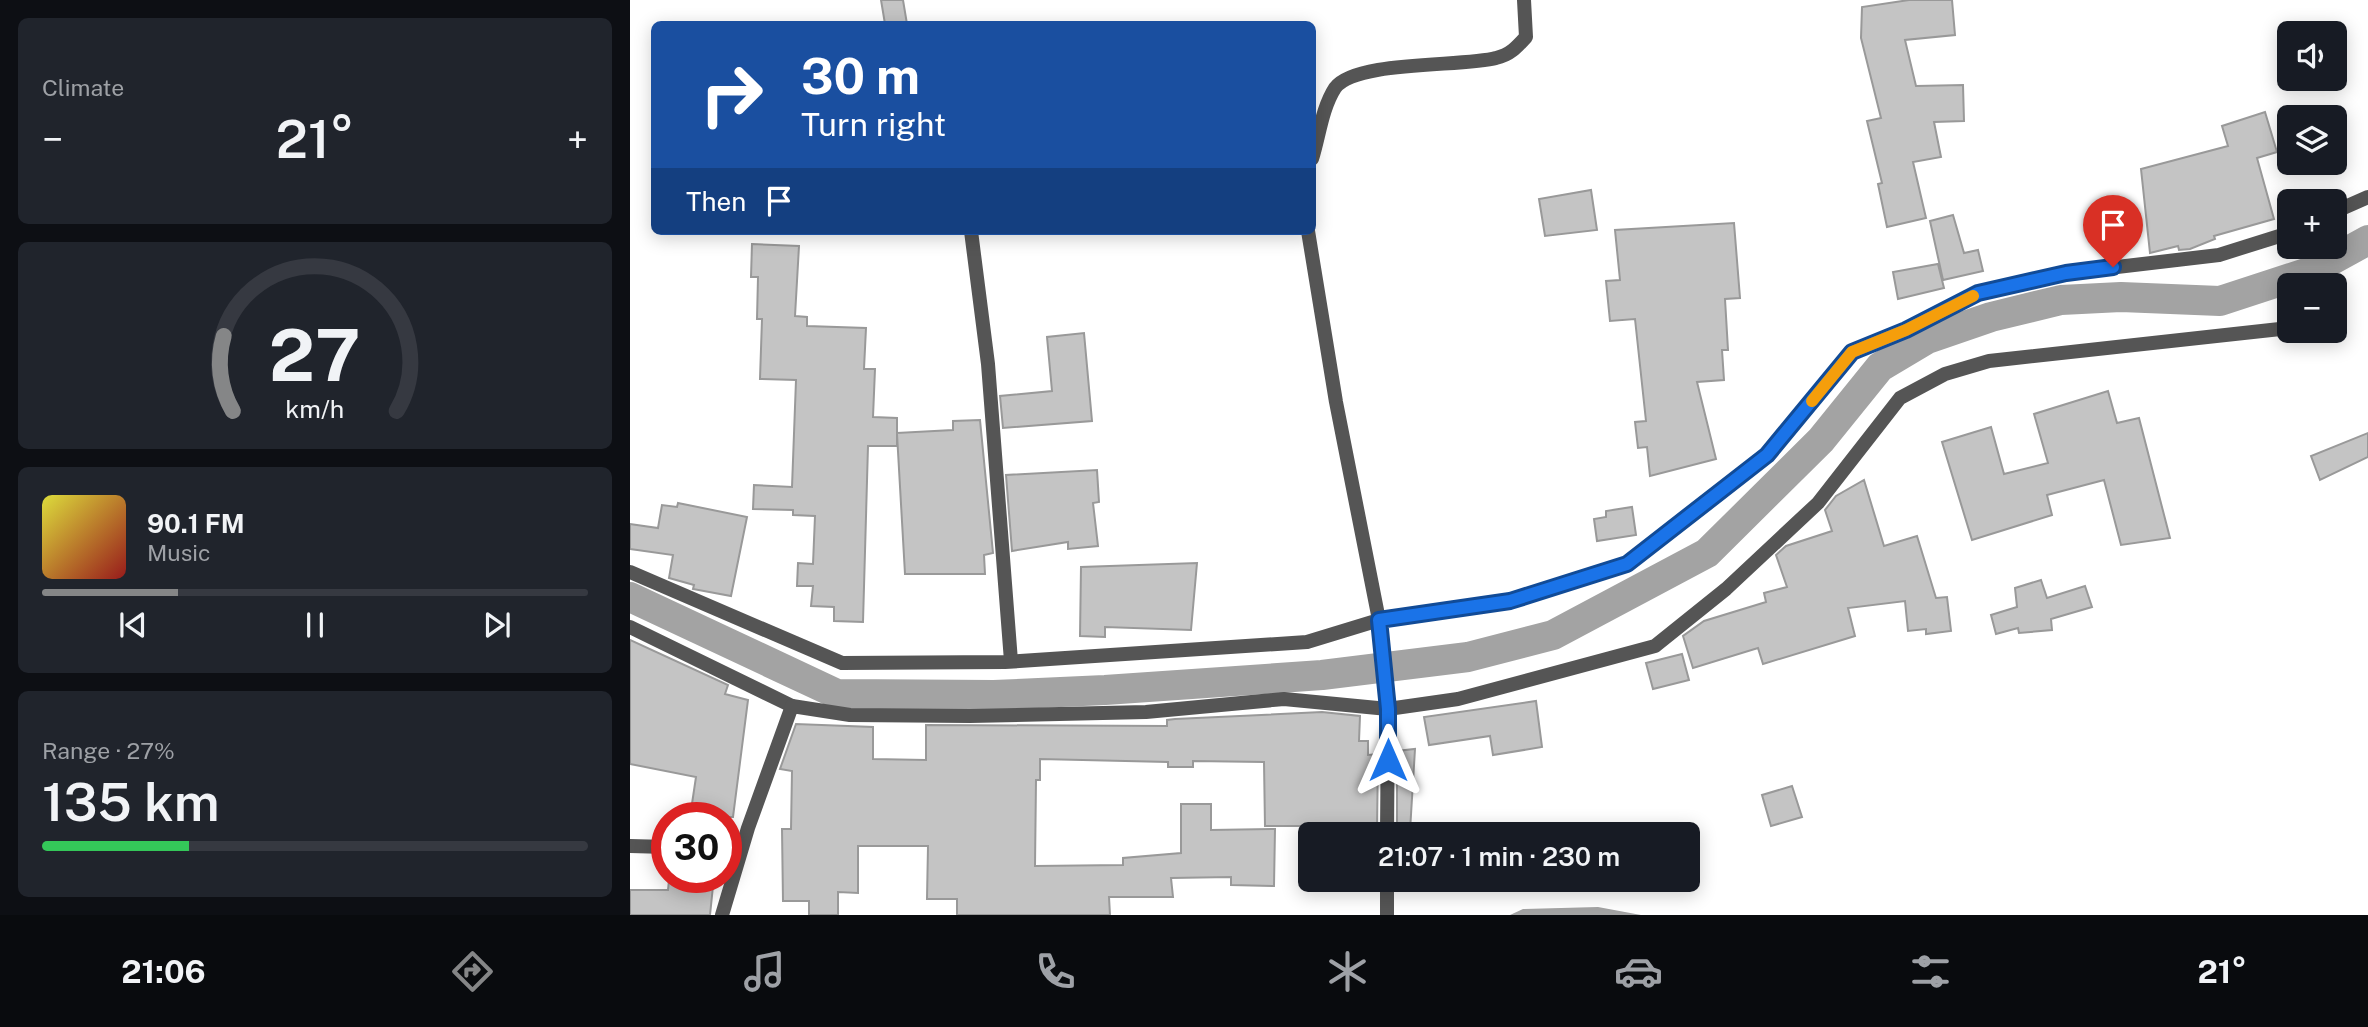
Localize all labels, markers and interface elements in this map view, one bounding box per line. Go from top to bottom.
map controls [2277,21,2347,343]
button: sound [2277,21,2347,91]
text: 30 m [801,47,920,105]
icon: right [686,49,777,140]
text: Climate [42,74,124,101]
button: layers [2277,105,2347,175]
text: Turn right [801,106,946,143]
text: 21° [276,109,354,170]
text: − [42,117,63,162]
text: + [567,117,588,162]
icon: arrive [760,182,798,220]
text: Then [686,186,746,217]
button: + [2277,189,2347,259]
pin [2083,195,2143,267]
icon: arrive [2094,206,2132,244]
button: − [2277,273,2347,343]
text: 27 [269,313,361,398]
text: km/h [286,394,344,424]
text: 90.1 FM [147,508,245,539]
text: Music [147,539,211,566]
icon: previous [114,606,152,644]
icon: pause [296,606,334,644]
icon: next [478,606,516,644]
position arrow [1351,723,1425,797]
text: Range · 27% [42,737,175,764]
text: 135 km [42,772,219,833]
speed limit sign: 30 [651,802,742,893]
text: 21:07 · 1 min · 230 m [1378,841,1620,872]
icon: directions [448,947,497,996]
icon: music [740,947,789,996]
icon: phone [1031,947,1080,996]
icon: climate [1323,947,1372,996]
icon: car [1614,947,1663,996]
icon: filters [1906,947,1955,996]
text: 21:06 [121,953,206,990]
text: 21° [2198,953,2247,990]

